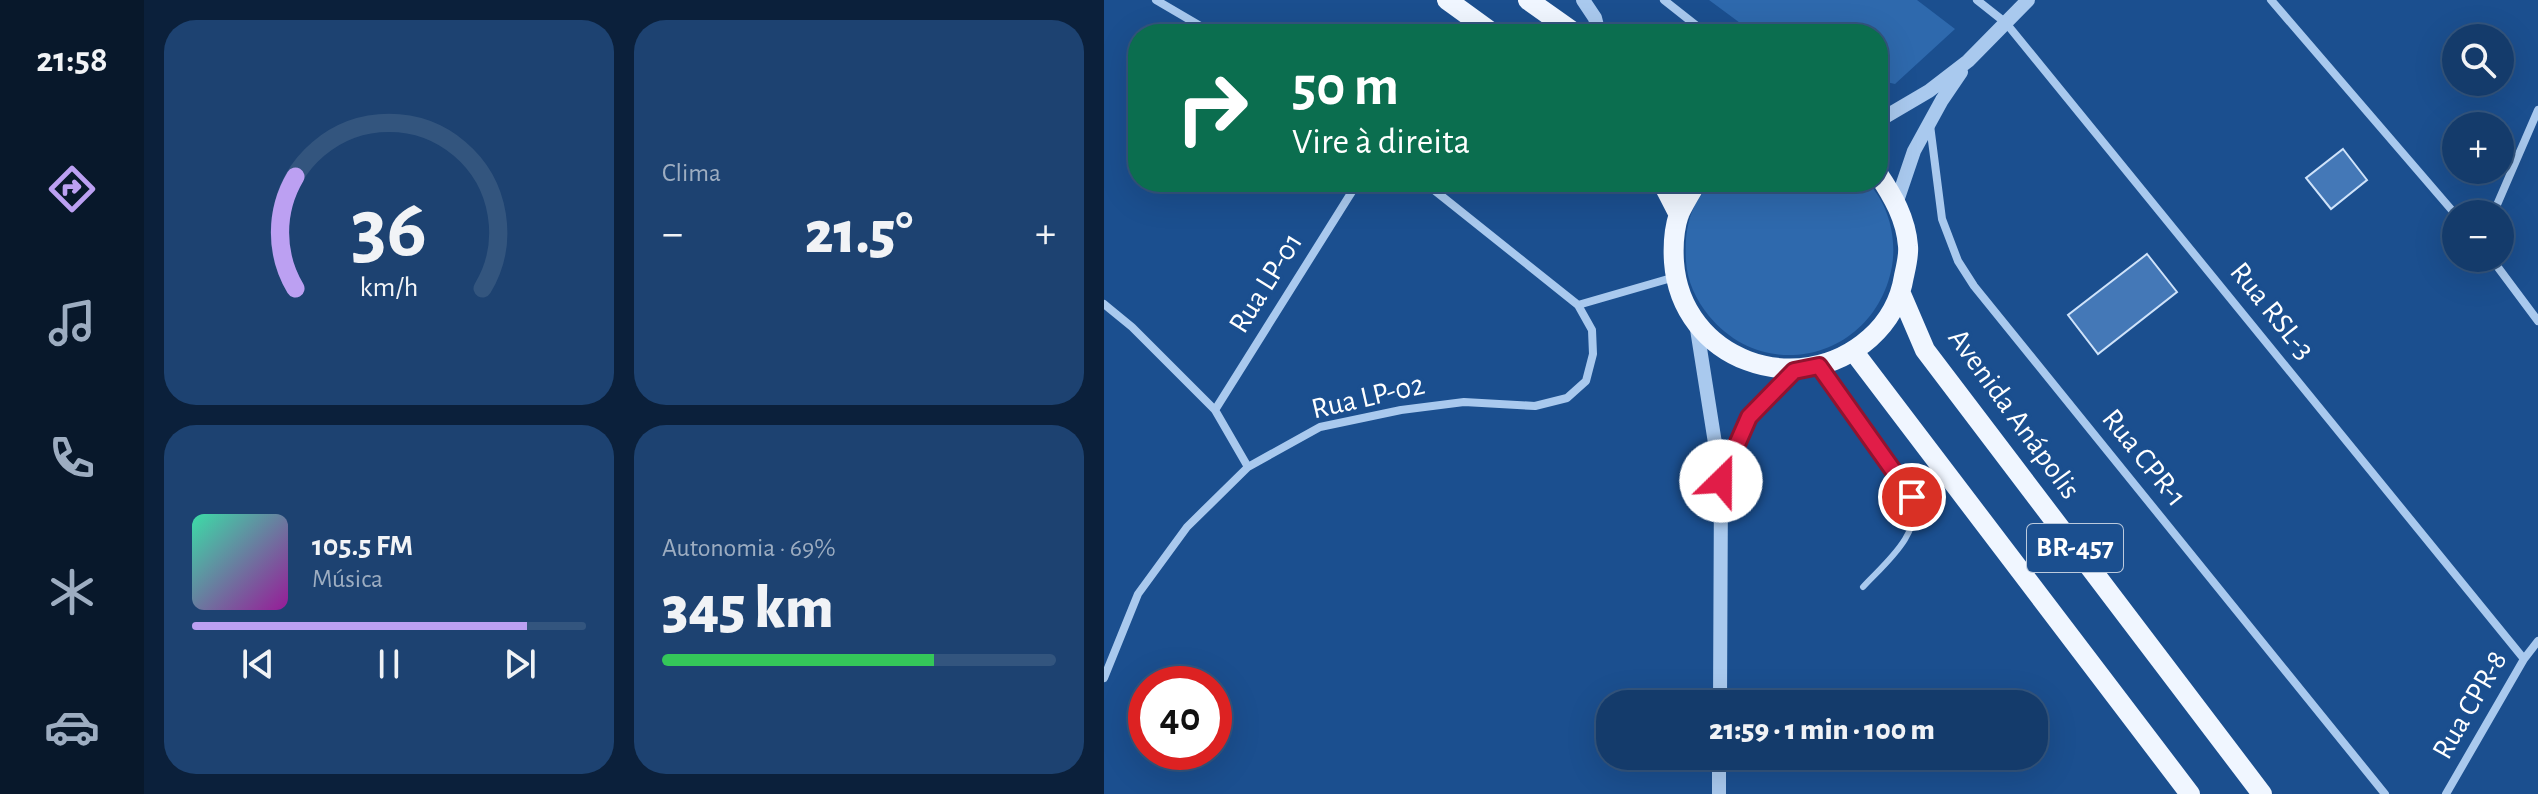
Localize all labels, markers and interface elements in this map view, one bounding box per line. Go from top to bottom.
map controls [2442,24,2514,272]
button: search [2442,24,2514,96]
text: 21:58 [36,42,108,78]
icon: right [1160,56,1264,160]
text: 50 m [1292,59,1399,115]
button: + [2442,112,2514,184]
text: Vire à direita [1292,124,1470,160]
text: Clima [662,160,721,186]
icon: directions [44,161,100,217]
text: 36 [351,187,427,271]
button: − [2442,200,2514,272]
text: 21.5° [805,204,913,264]
text: − [662,212,683,256]
text: + [1035,212,1056,256]
street label: Rua LP-01 [1224,228,1308,338]
street label: Rua RSL-3 [2224,257,2320,365]
text: km/h [360,273,418,302]
icon: music [44,295,100,351]
street label: Avenida Anápolis [1942,323,2086,505]
street label: Rua LP-02 [1309,369,1427,425]
street label: Rua CPR-1 [2096,404,2192,512]
icon: phone [44,430,100,486]
position arrow [1679,439,1763,523]
pin [1878,463,1946,531]
icon: arrive [1890,475,1934,519]
road number: BR-457 [2027,524,2123,572]
text: 105.5 FM [312,531,413,561]
text: Autonomia · 69% [662,535,836,561]
icon: climate [44,564,100,620]
text: Música [312,566,383,592]
text: 345 km [662,579,834,639]
icon: previous [236,642,280,686]
icon: pause [367,642,411,686]
icon: next [498,642,542,686]
street label: Rua CPR-8 [2427,646,2513,764]
speed limit sign: 40 [1128,666,1232,770]
icon: car [44,699,100,755]
text: 21:59 · 1 min · 100 m [1709,715,1935,745]

